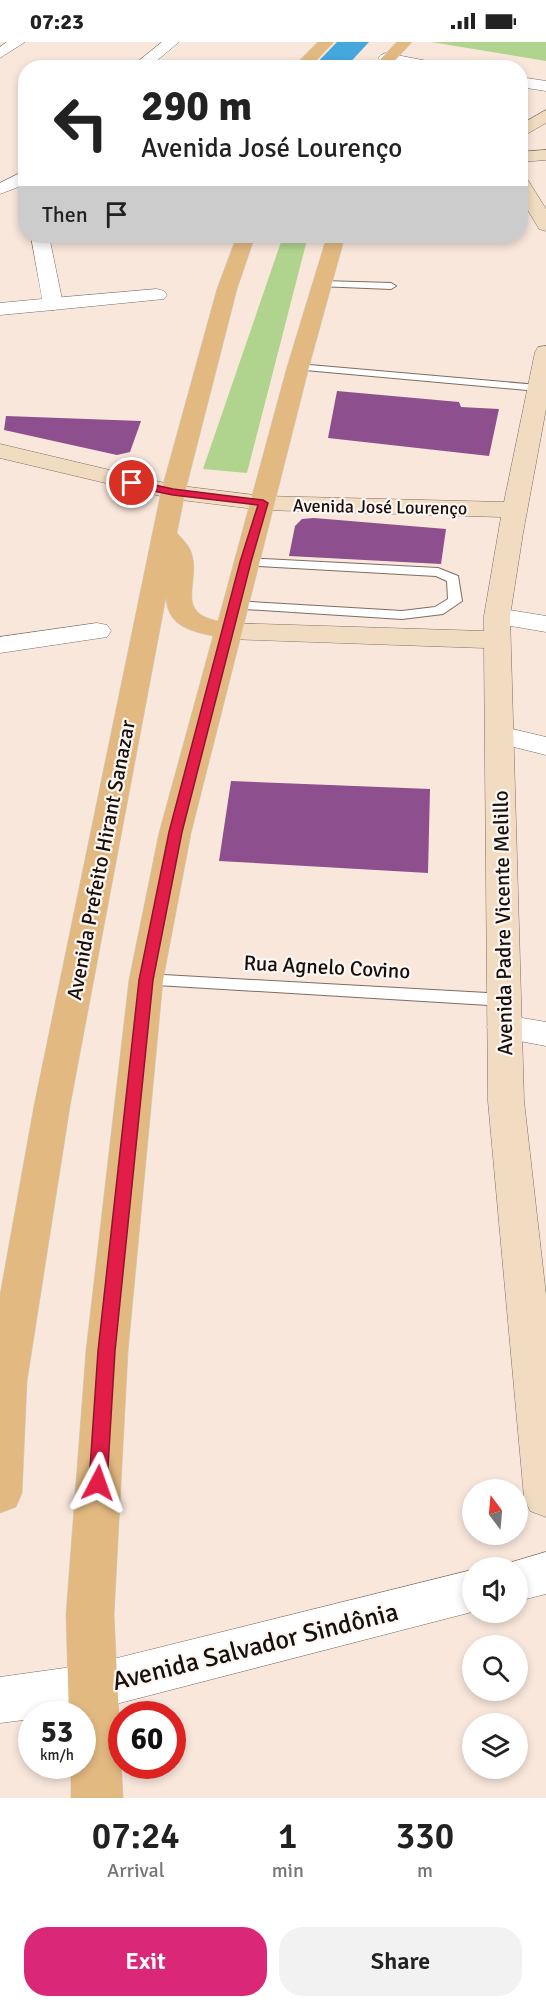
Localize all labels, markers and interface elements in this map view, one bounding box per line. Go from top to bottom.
text: 07:23 [30,8,84,35]
text: 290 m [141,81,252,132]
icon: left [42,84,120,162]
text: Avenida José Lourenço [141,132,402,165]
icon: arrive [100,198,133,231]
text: Then [42,201,88,228]
pin [106,457,157,508]
icon: arrive [115,466,148,499]
street label: Avenida José Lourenço [293,494,467,520]
street label: Avenida Prefeito Hirant Sanazar [61,718,141,1002]
street label: Avenida Padre Vicente Melillo [488,790,518,1056]
street label: Rua Agnelo Covino [243,950,411,984]
position arrow [66,1451,130,1515]
north arrow [462,1479,528,1545]
map controls [462,1479,528,1779]
button: sound [462,1557,528,1623]
street label: Avenida Salvador Sindônia [109,1596,402,1698]
button: search [462,1635,528,1701]
speed limit sign: 60 [108,1701,186,1779]
button: layers [462,1713,528,1779]
text: 53 [41,1714,73,1751]
text: km/h [40,1746,74,1764]
text: 07:24 [92,1814,180,1859]
text: 1 [278,1814,298,1859]
text: 330 [396,1814,454,1859]
text: Arrival [107,1858,165,1883]
text: min [272,1858,304,1883]
text: m [417,1858,433,1883]
button: Exit [24,1927,267,1996]
button: Share [279,1927,522,1996]

